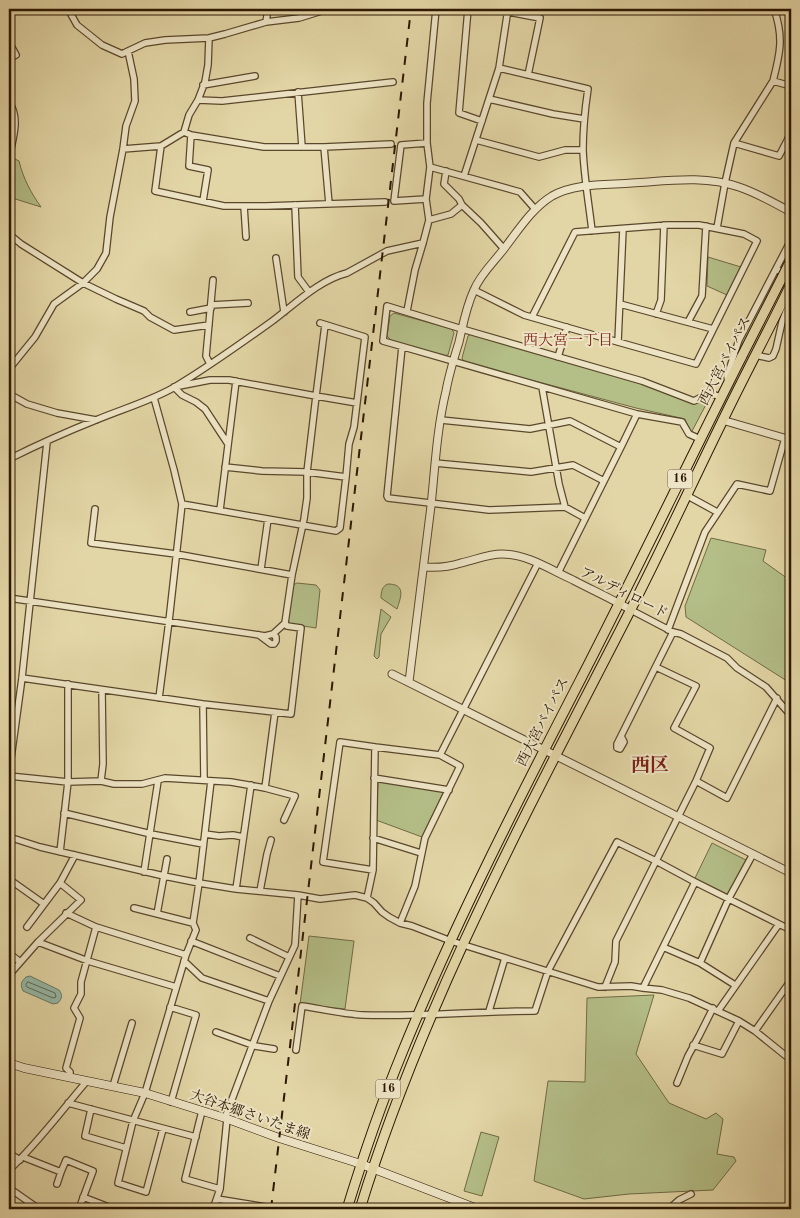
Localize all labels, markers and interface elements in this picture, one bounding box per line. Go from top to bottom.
street label: 西大宮バイパス [696,314,753,408]
district label: 西大宮一丁目 [523,332,613,349]
road number: 16 [668,469,692,488]
street label: アルディロード [578,564,671,621]
street label: 西大宮バイパス [514,675,571,769]
district label: 西区 [631,755,669,776]
road number: 16 [376,1080,400,1098]
street label: 大谷本郷さいたま線 [188,1087,312,1142]

